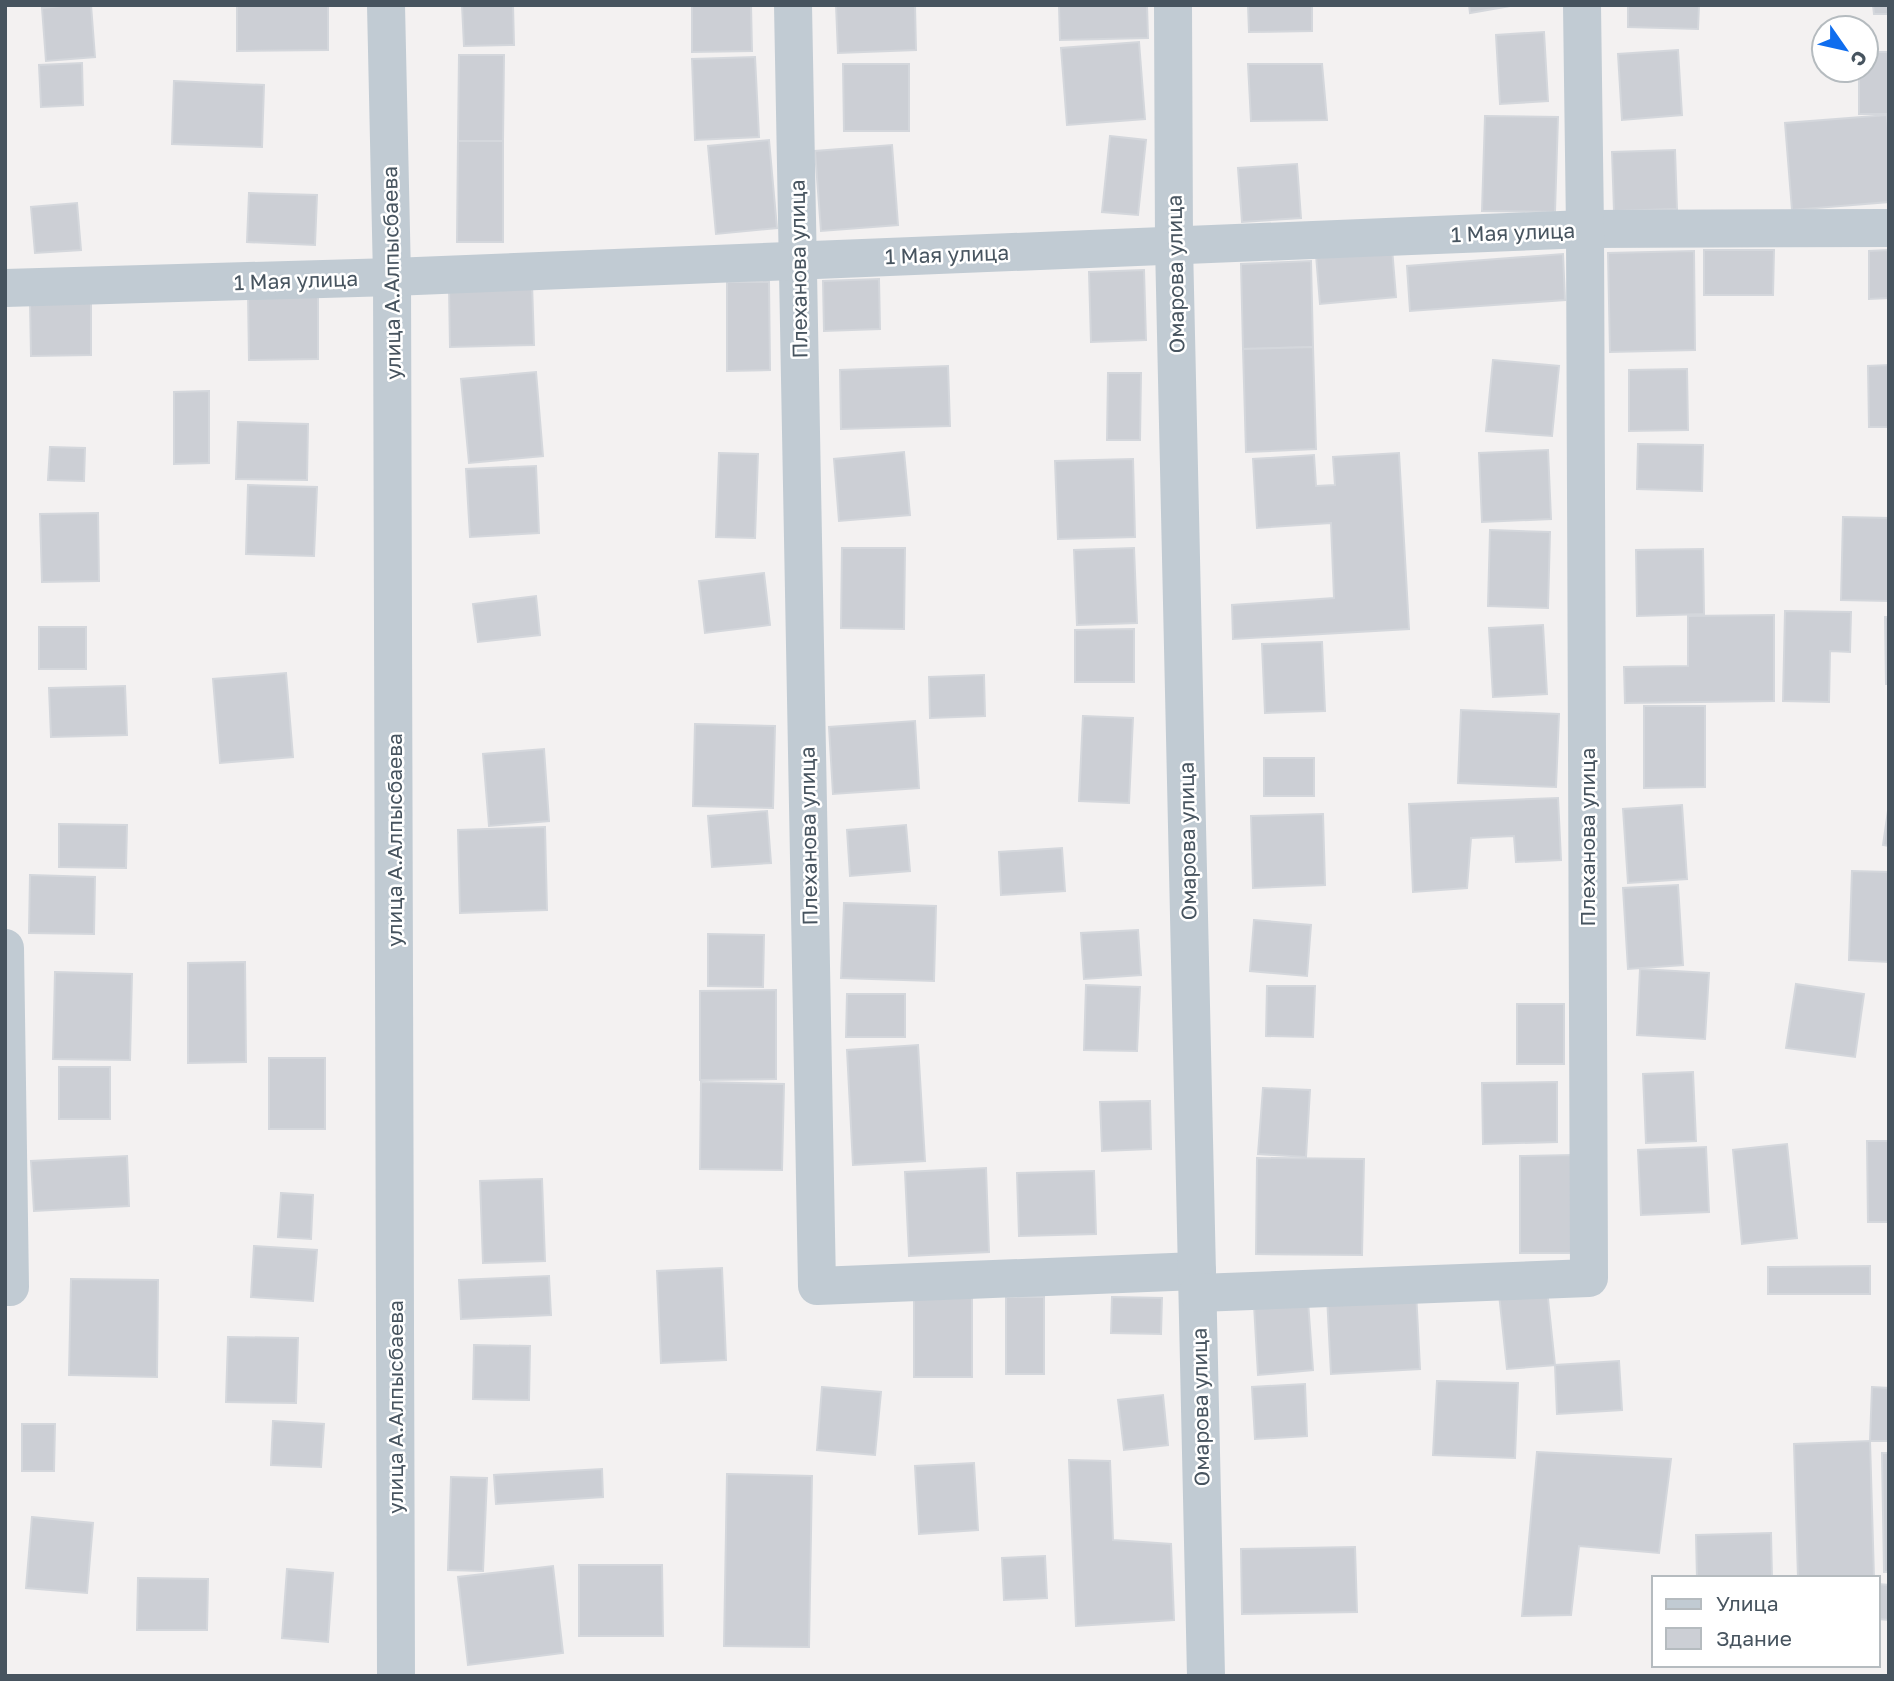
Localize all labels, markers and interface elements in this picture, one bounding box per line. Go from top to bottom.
north arrow [1810,14,1880,84]
text: С [1846,47,1873,71]
street label: улица А.Алпысбаева [376,166,406,380]
street label: Плеханова улица [783,179,813,359]
street label: Омарова улица [1161,195,1189,353]
street label: 1 Мая улица [1451,217,1575,247]
street label: 1 Мая улица [885,239,1009,269]
street label: 1 Мая улица [234,265,358,295]
street label: улица А.Алпысбаева [381,733,407,947]
street label: Плеханова улица [793,746,823,926]
street label: Плеханова улица [1574,748,1600,926]
street label: Омарова улица [1173,762,1201,920]
street label: улица А.Алпысбаева [382,1300,408,1514]
street label: Омарова улица [1186,1328,1214,1486]
legend [1652,1576,1880,1667]
text: Улица [1716,1590,1779,1616]
text: Здание [1716,1625,1792,1651]

